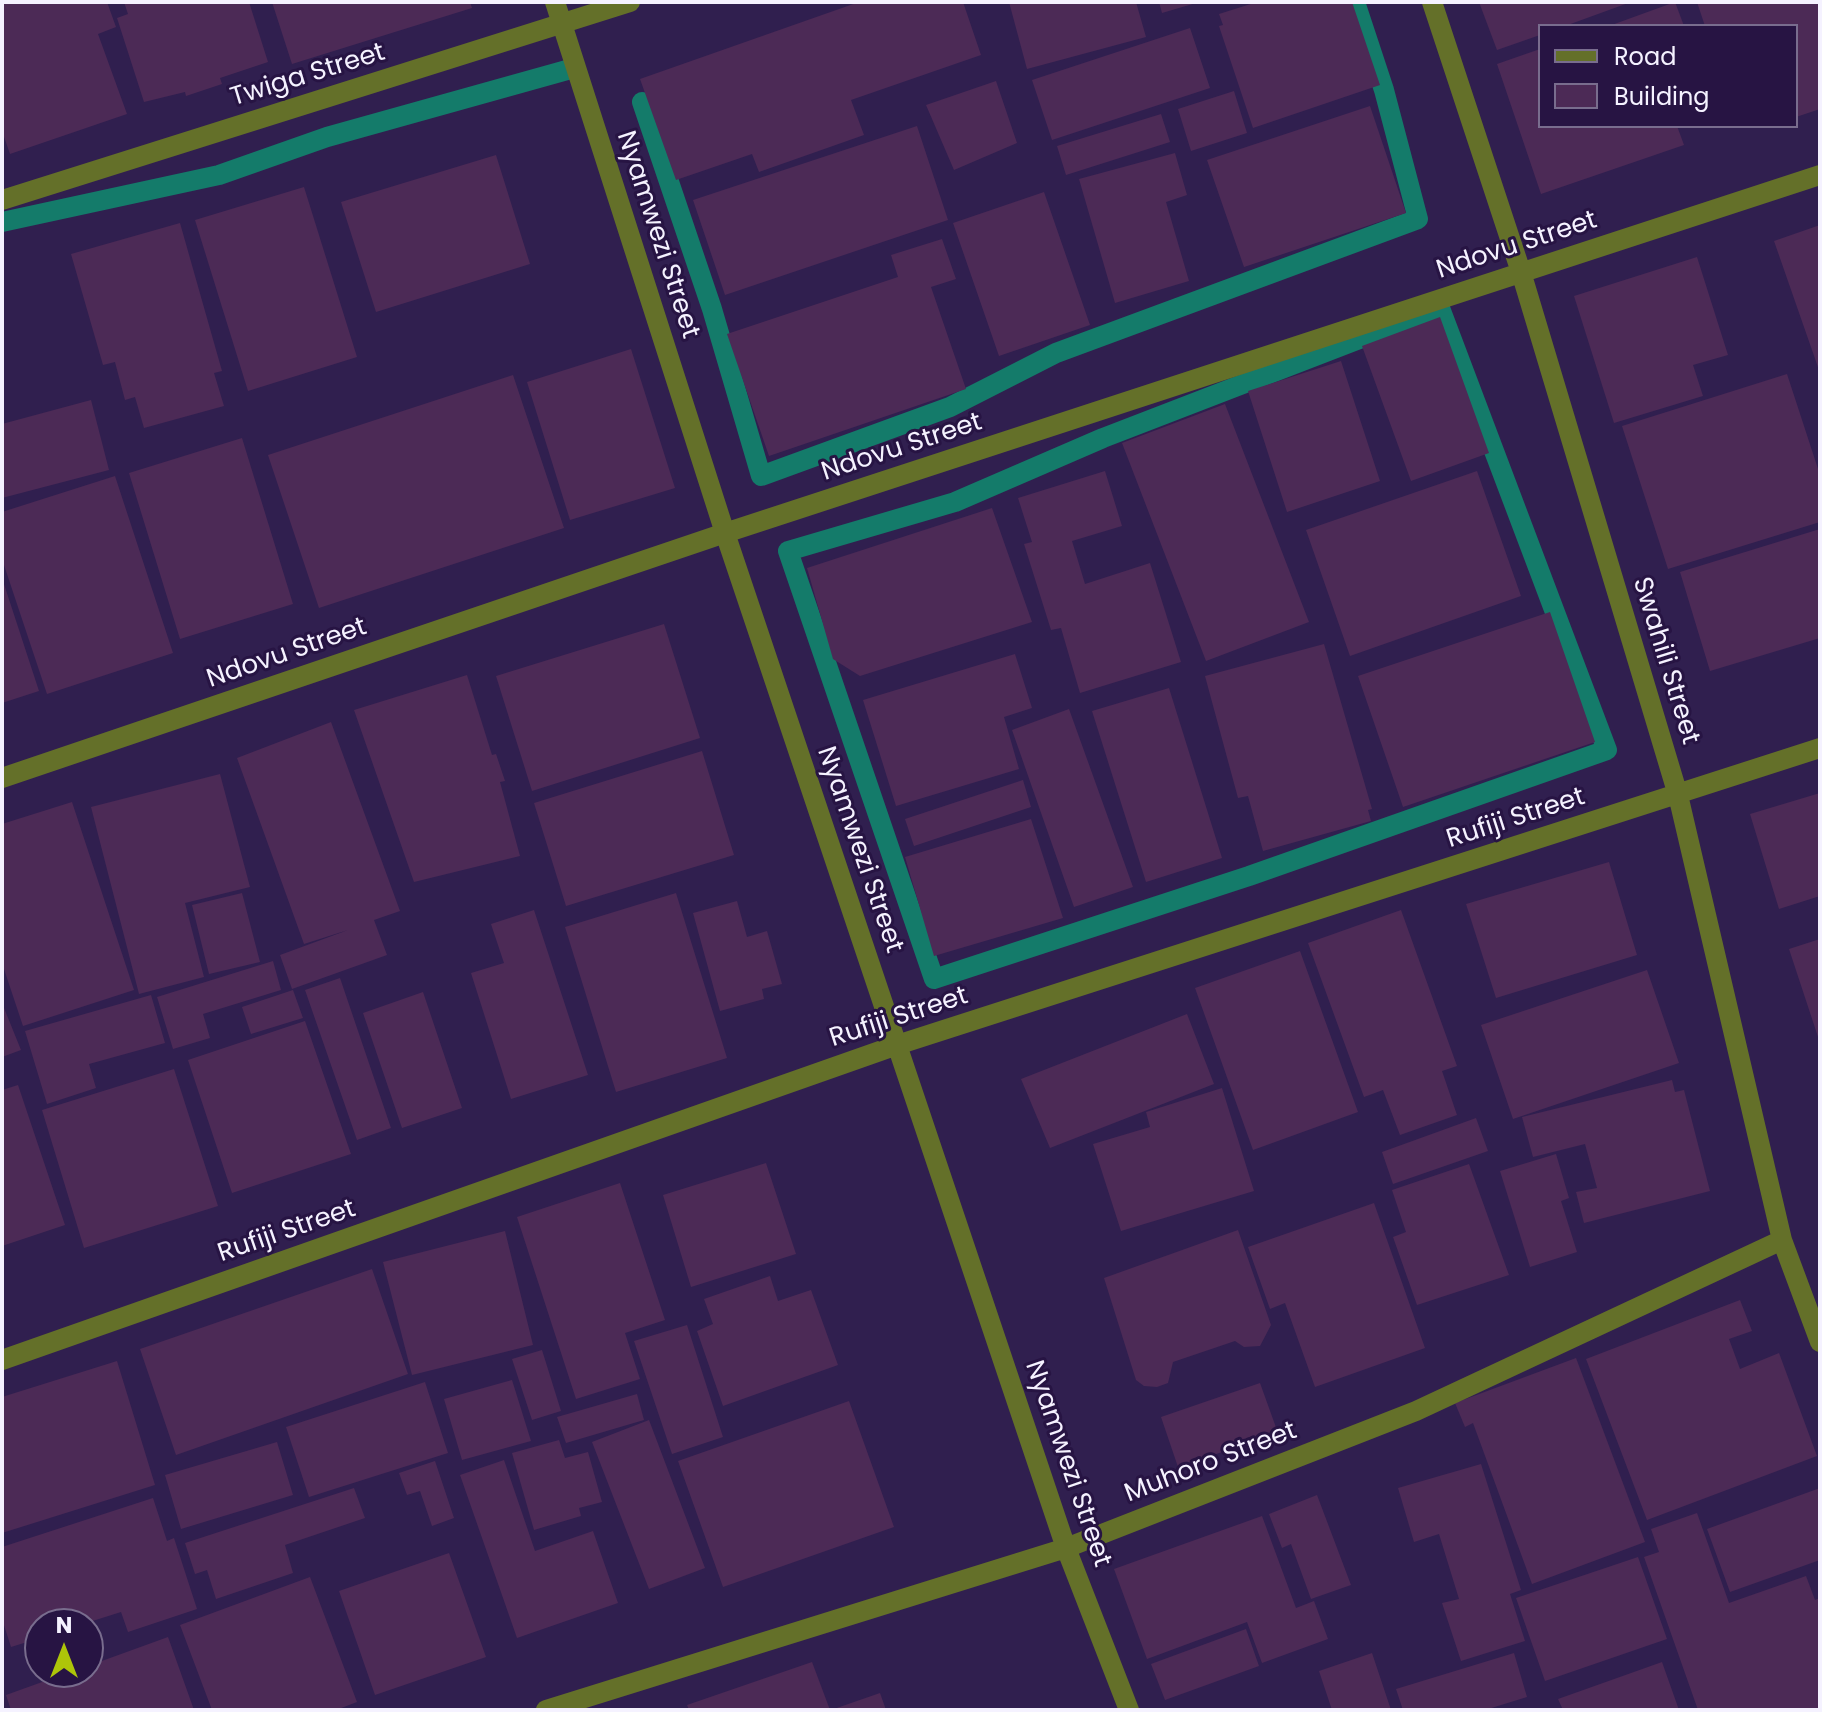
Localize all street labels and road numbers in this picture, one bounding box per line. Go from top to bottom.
street label: Twiga Street [227,38,389,114]
street label: Nyamwezi Street [609,127,705,343]
street label: Ndovu Street [1433,205,1601,287]
street label: Ndovu Street [818,407,986,489]
street label: Swahili Street [1625,574,1705,748]
street label: Ndovu Street [203,612,371,696]
street label: Nyamwezi Street [809,743,909,957]
street label: Rufiji Street [1443,782,1589,856]
street label: Rufiji Street [826,981,972,1055]
street label: Rufiji Street [214,1194,360,1270]
street label: Nyamwezi Street [1017,1357,1117,1571]
street label: Muhoro Street [1121,1416,1301,1510]

